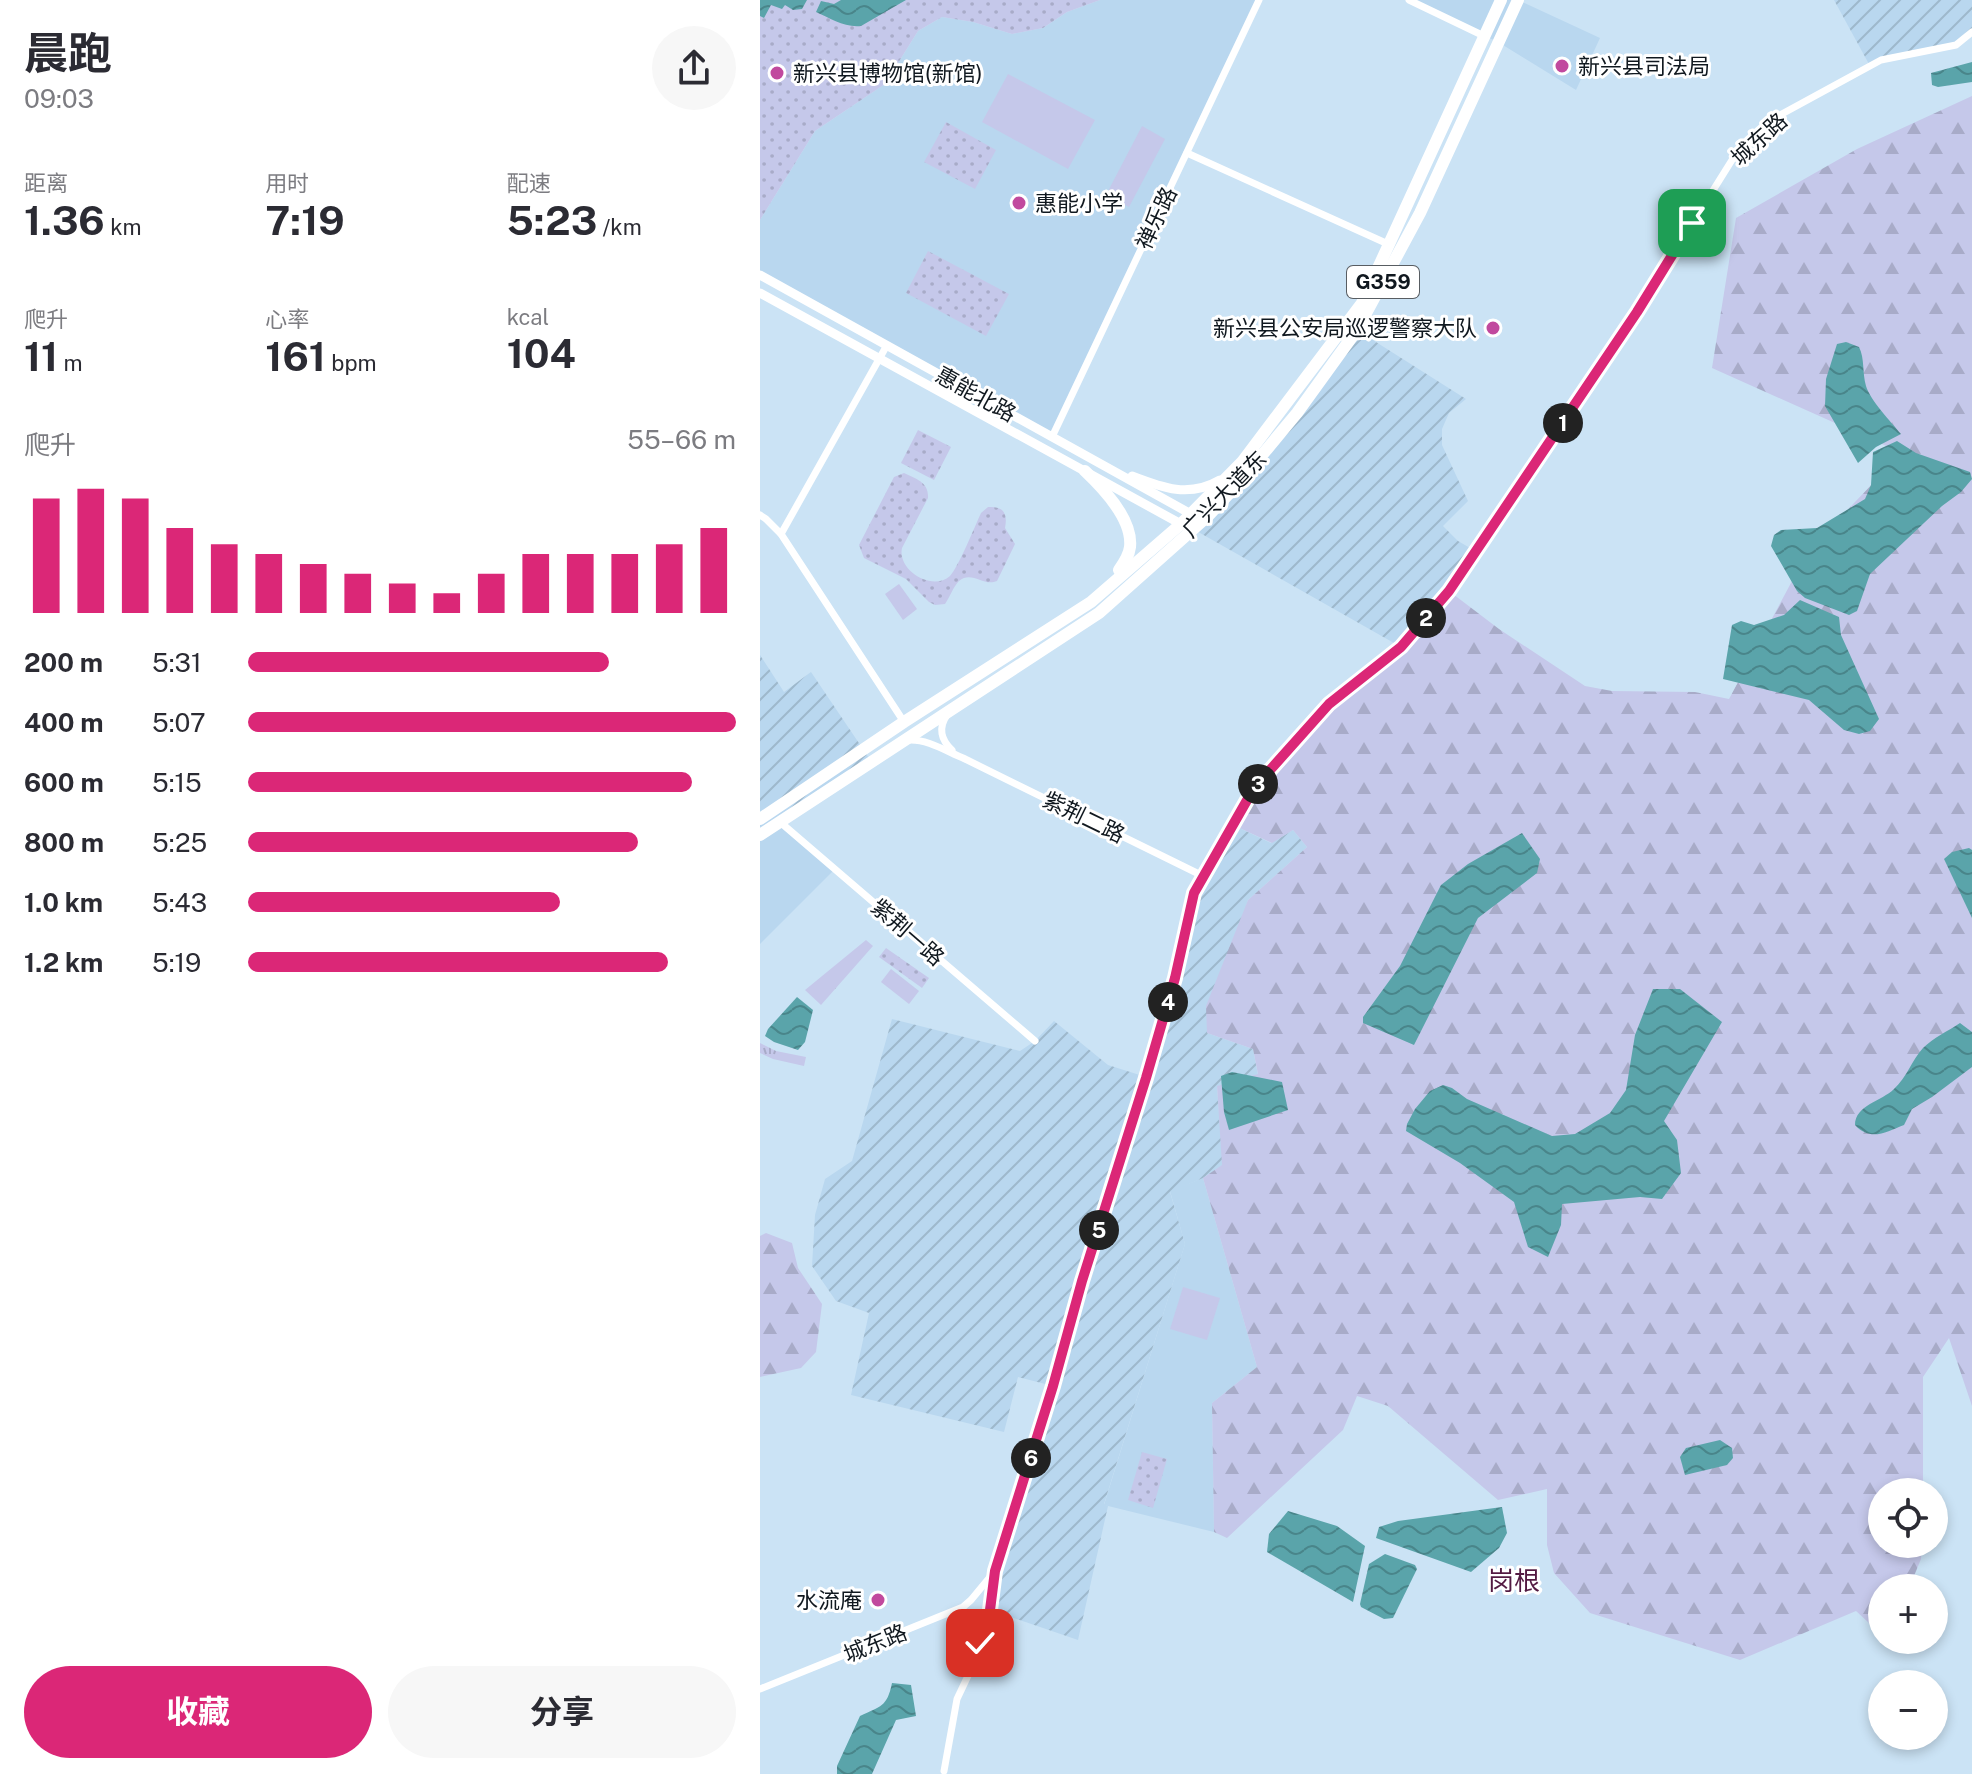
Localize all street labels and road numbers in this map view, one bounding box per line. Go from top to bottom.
street label: 城东路 [1726,107,1792,171]
street label: 禅乐路 [1130,183,1182,253]
road number: G359 [1347,266,1419,298]
street label: 惠能北路 [931,361,1021,427]
street label: 广兴大道东 [1176,445,1272,543]
street label: 紫荆二路 [1039,786,1129,848]
street label: 紫荆一路 [866,893,950,971]
street label: 城东路 [840,1619,910,1667]

